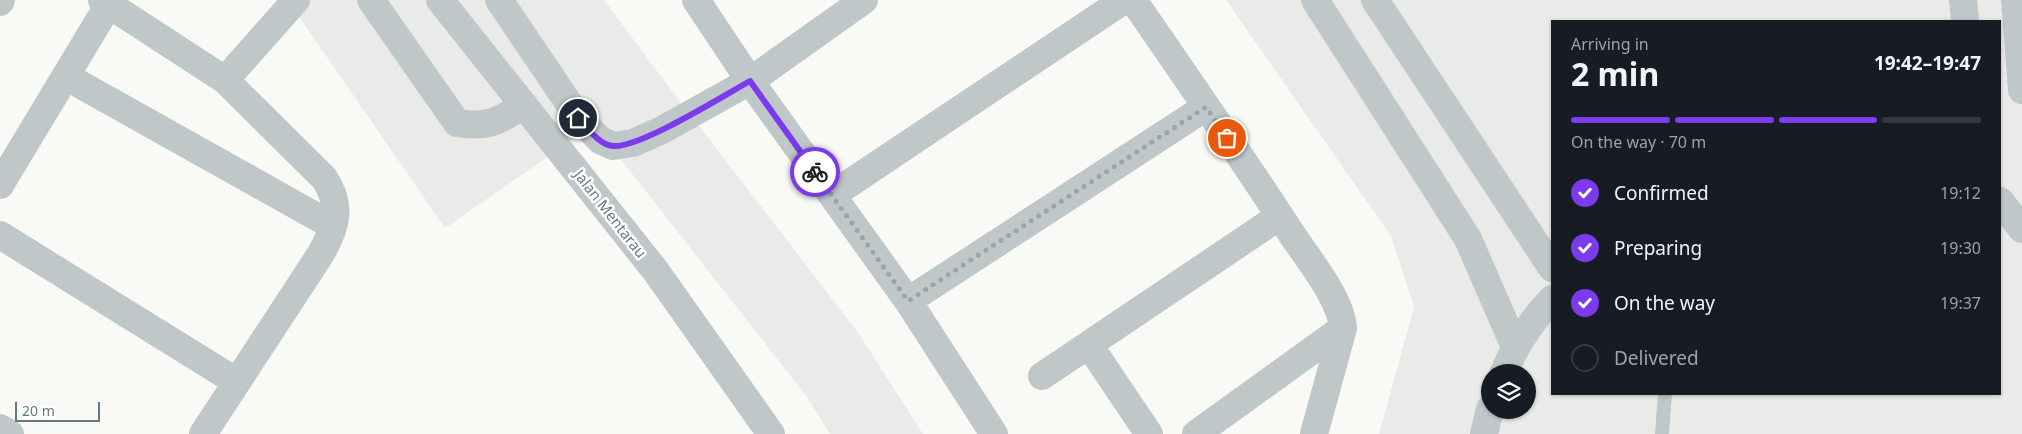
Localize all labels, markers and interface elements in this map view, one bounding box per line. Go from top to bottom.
text: Arriving in [1571,33,1649,55]
text: 19:42–19:47 [1874,50,1981,76]
text: 2 min [1571,52,1659,95]
pin [557,97,599,139]
icon: home [564,104,592,132]
pin [1206,117,1248,159]
icon: bag [1213,124,1241,152]
text: On the way · 70 m [1571,131,1706,153]
courier [790,147,840,197]
icon: bike [801,158,829,186]
street label: Jalan Mentarau [569,164,652,262]
icon: check [1571,179,1599,207]
text: Confirmed [1614,180,1709,206]
text: 19:12 [1940,182,1981,204]
icon: check [1571,234,1599,262]
text: Preparing [1614,235,1702,261]
text: 19:30 [1940,237,1981,259]
icon: check [1571,289,1599,317]
text: On the way [1614,290,1715,316]
text: 19:37 [1940,292,1981,314]
text: Delivered [1614,345,1699,371]
map controls [1481,364,1536,419]
button: layers [1481,364,1536,419]
scale bar [15,399,100,422]
text: 20 m [22,401,55,420]

